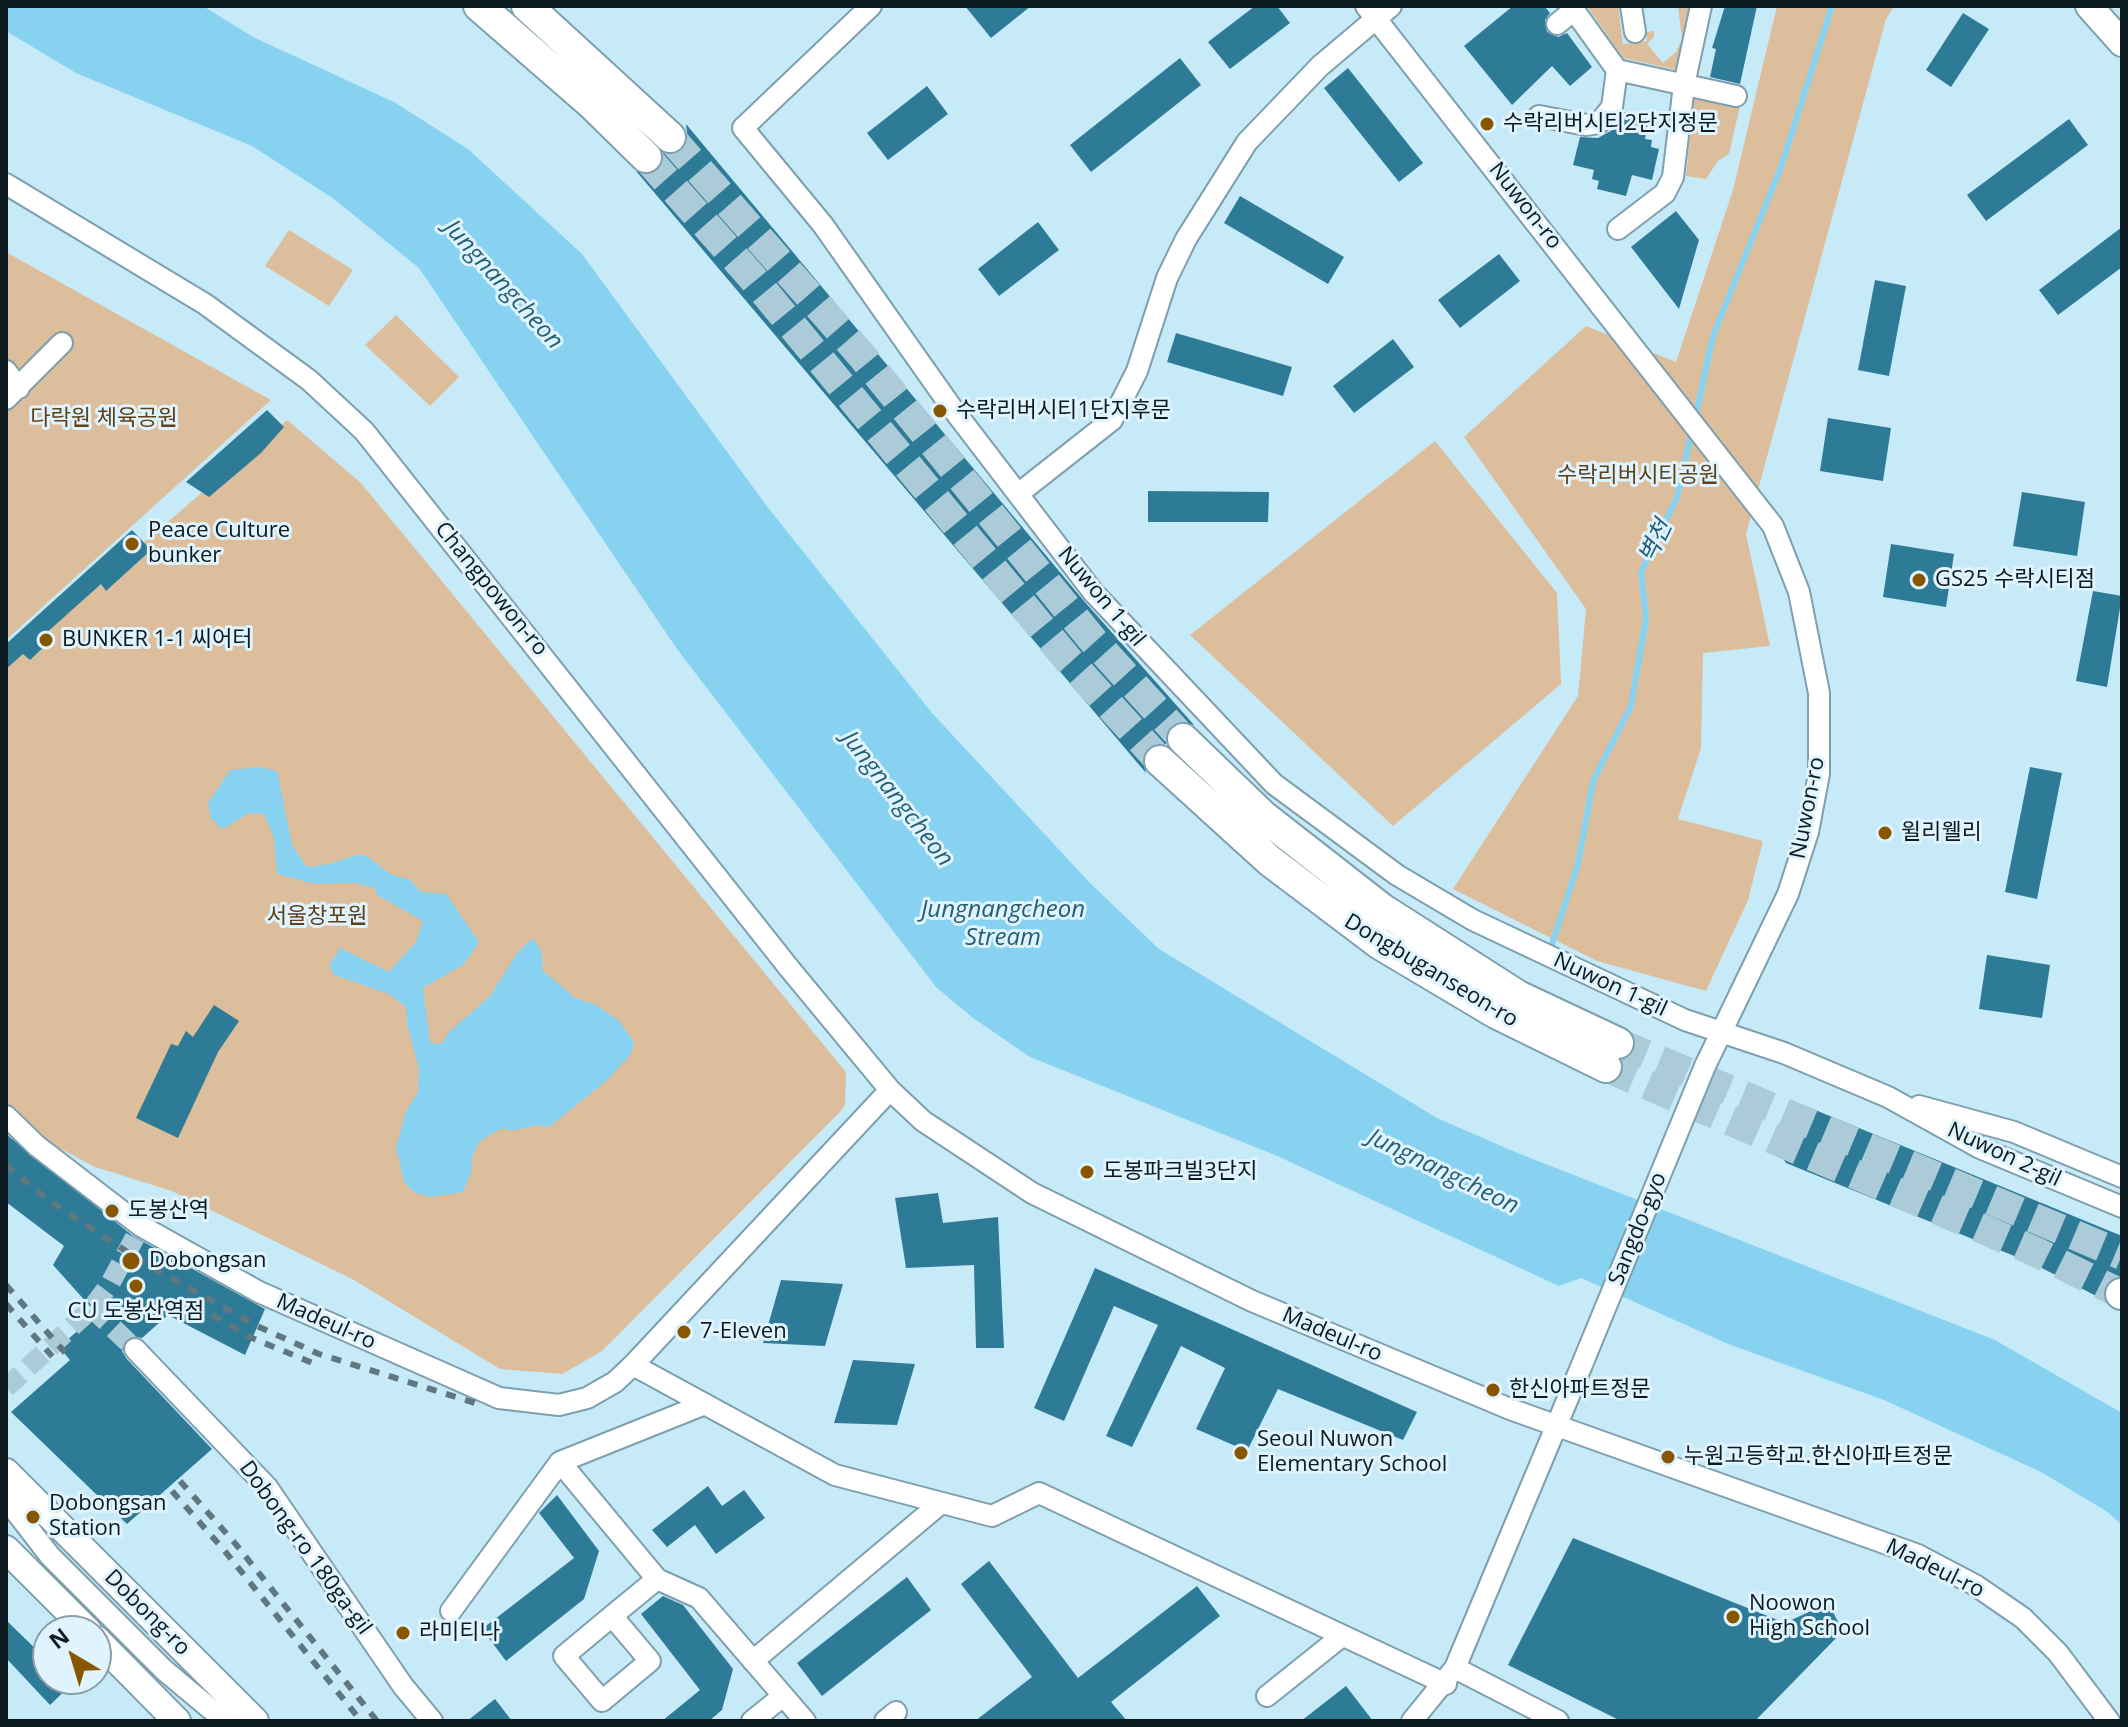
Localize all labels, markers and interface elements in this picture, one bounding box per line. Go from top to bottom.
place label: 수락리버시티2단지정문 [1503,111,1718,137]
marker: 수락리버시티2단지정문 [1478,115,1496,133]
street label: Nuwon-ro [1483,157,1567,255]
water label: Jungnangcheon [437,214,569,356]
place label: 수락리버시티1단지후문 [956,398,1171,424]
marker: 수락리버시티1단지후문 [931,402,949,420]
park label: 다락원 체육공원 [30,406,178,432]
park label: 수락리버시티공원 [1557,463,1719,489]
water label: 벽천 [1633,516,1679,568]
street label: Changpowon-ro [429,517,553,661]
place label: Peace Culture bunker [148,518,290,570]
marker: Peace Culture bunker [123,535,141,553]
street label: Nuwon 1-gil [1052,542,1150,652]
place label: GS25 수락시티점 [1935,567,2095,593]
marker: GS25 수락시티점 [1910,571,1928,589]
place label: BUNKER 1-1 씨어터 [62,627,252,653]
marker: BUNKER 1-1 씨어터 [37,631,55,649]
water label: Jungnangcheon [835,725,959,873]
street label: Nuwon-ro [1785,755,1831,861]
place label: 윌리웰리 [1901,820,1982,846]
marker: 윌리웰리 [1876,824,1894,842]
water label: Jungnangcheon Stream [921,896,1085,952]
park label: 서울창포원 [266,904,368,930]
street label: Dongbuganseon-ro [1339,909,1523,1033]
street label: Nuwon 1-gil [1549,947,1671,1023]
street label: Nuwon 2-gil [1943,1117,2065,1193]
water label: Jungnangcheon [1363,1123,1523,1221]
place label: 도봉파크빌3단지 [1103,1159,1257,1185]
marker: 도봉파크빌3단지 [1078,1163,1096,1181]
street label: Sangdo-gyo [1603,1169,1673,1289]
place label: 도봉산역 [128,1198,209,1224]
marker: 도봉산역 [103,1202,121,1220]
place label: Dobongsan [149,1248,267,1274]
marker: Dobongsan [120,1250,142,1272]
marker: CU 도봉산역점 [127,1277,145,1295]
street label: Madeul-ro [272,1288,380,1356]
place label: CU 도봉산역점 [68,1299,204,1325]
street label: Madeul-ro [1278,1302,1386,1368]
place label: 7-Eleven [700,1319,787,1345]
marker: 7-Eleven [675,1323,693,1341]
place label: 한신아파트정문 [1509,1377,1651,1403]
marker: 한신아파트정문 [1484,1381,1502,1399]
place label: Seoul Nuwon Elementary School [1257,1427,1447,1478]
marker: Seoul Nuwon Elementary School [1232,1444,1250,1462]
place label: 누원고등학교.한신아파트정문 [1684,1444,1953,1470]
marker: 누원고등학교.한신아파트정문 [1659,1448,1677,1466]
street label: Dobong-ro 180ga-gil [233,1456,377,1640]
place label: Dobongsan Station [49,1491,167,1542]
marker: Dobongsan Station [24,1508,42,1526]
street label: Madeul-ro [1881,1534,1989,1604]
street label: Dobong-ro [99,1565,195,1661]
place label: Noowon High School [1749,1591,1870,1642]
marker: Noowon High School [1724,1608,1742,1626]
north arrow [32,1615,112,1695]
text: N [42,1620,75,1655]
place label: 라미티나 [419,1620,500,1646]
marker: 라미티나 [394,1624,412,1642]

